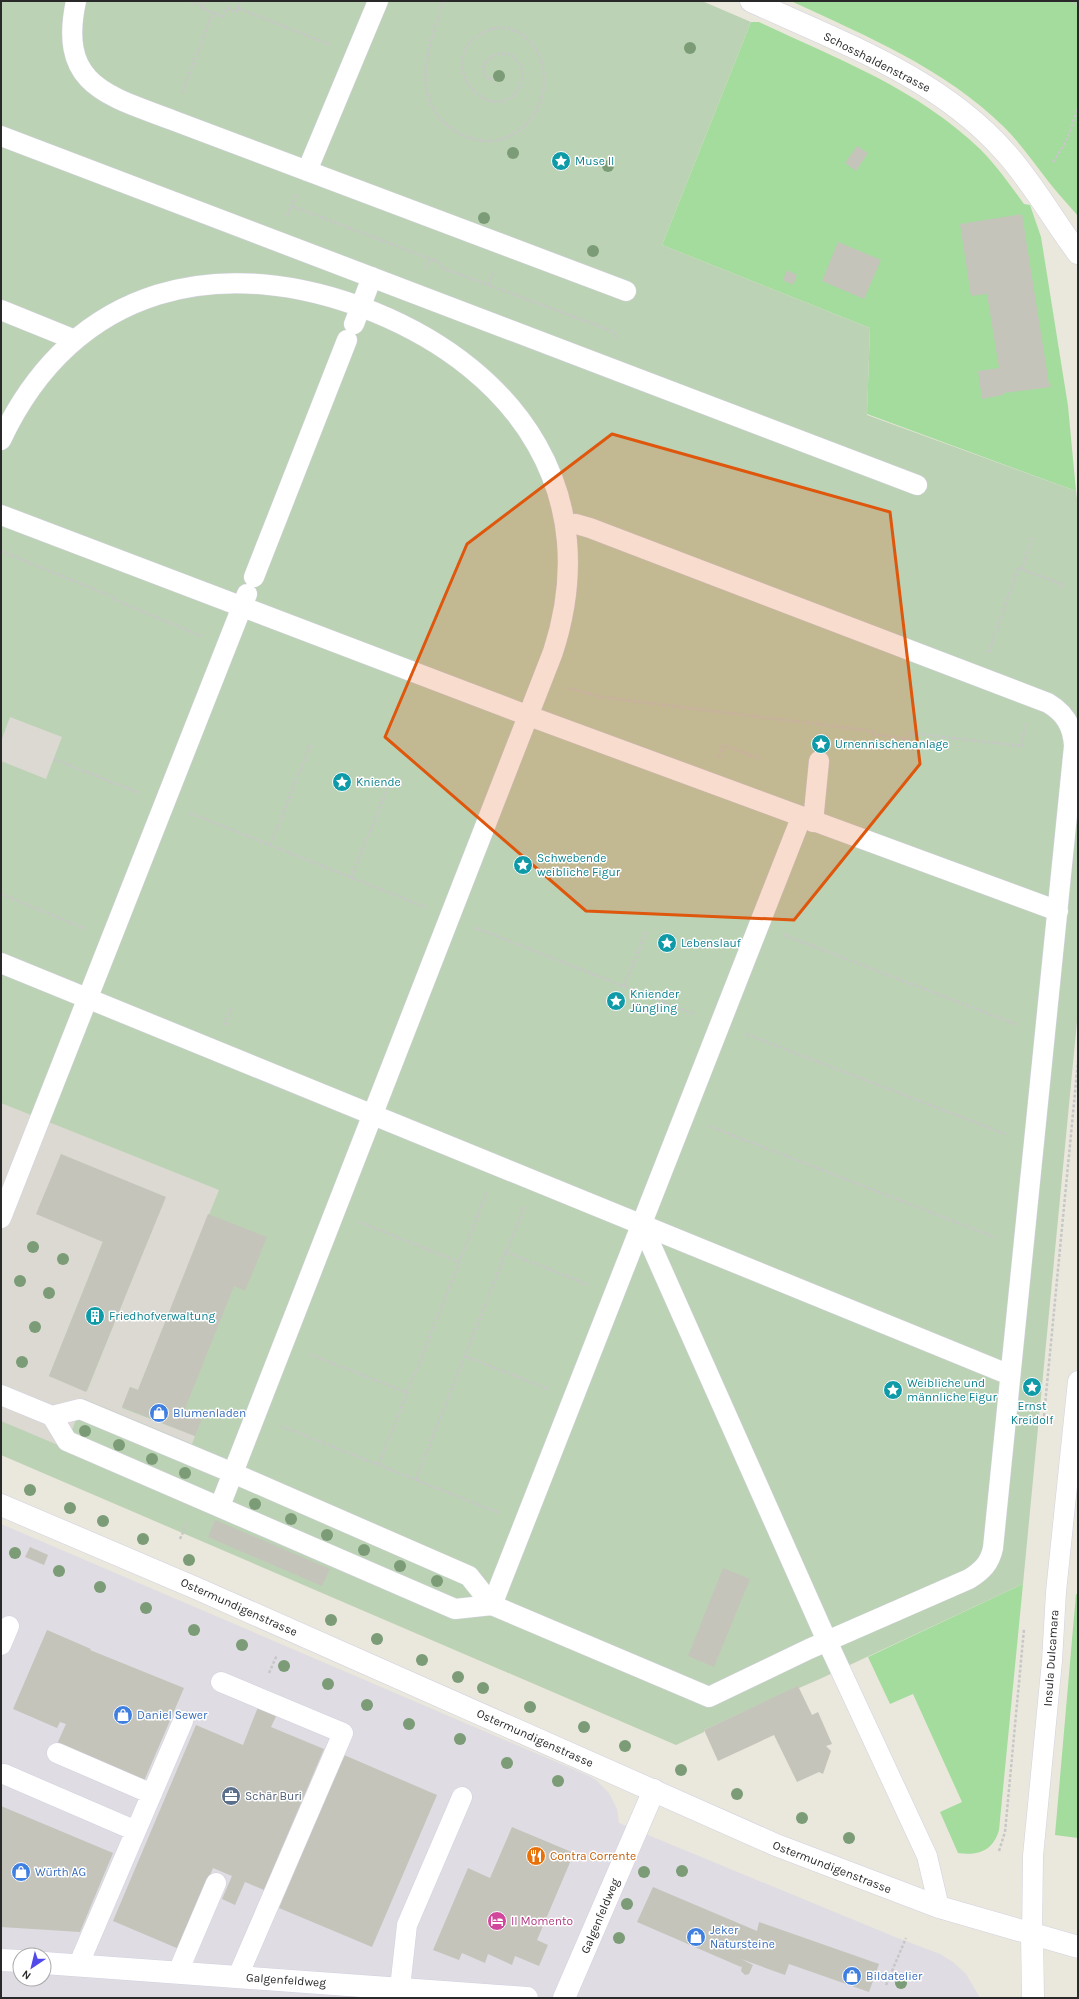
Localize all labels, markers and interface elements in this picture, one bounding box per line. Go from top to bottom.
street label: Schosshaldenstrasse [821,29,933,95]
place icon: Muse II [550,150,572,172]
place label: Muse II [575,154,614,168]
place icon: Urnennischenanlage [810,733,832,755]
place label: Urnennischenanlage [835,737,949,751]
place icon: Kniende [331,771,353,793]
place label: Kniende [356,775,401,789]
place label: Schwebende weibliche Figur [537,851,621,879]
place icon: Schwebende weibliche Figur [512,854,534,876]
place icon: Lebenslauf [656,932,678,954]
place label: Lebenslauf [681,936,742,950]
place label: Kniender Jüngling [630,987,680,1015]
place icon: Kniender Jüngling [605,990,627,1012]
building icon: Friedhofverwaltung [84,1305,106,1327]
place label: Friedhofverwaltung [109,1309,216,1323]
place label: Weibliche und männliche Figur [907,1376,998,1404]
place icon: Ernst Kreidolf [1021,1376,1043,1398]
place icon: Weibliche und männliche Figur [882,1379,904,1401]
place label: Ernst Kreidolf [1011,1399,1054,1427]
shop icon: Blumenladen [148,1402,170,1424]
place label: Blumenladen [173,1406,246,1420]
street label: Ostermundigenstrasse [179,1575,299,1639]
street label: Insula Dulcamara [1041,1609,1061,1707]
shop icon: Daniel Sewer [112,1704,134,1726]
street label: Ostermundigenstrasse [475,1706,595,1770]
place label: Daniel Sewer [137,1708,208,1722]
office icon: Schär Buri [220,1785,242,1807]
place label: Schär Buri [245,1789,302,1803]
street label: Ostermundigenstrasse [771,1838,893,1896]
restaurant icon: Contra Corrente [525,1845,547,1867]
place label: Contra Corrente [550,1849,636,1863]
shop icon: Würth AG [10,1861,32,1883]
place label: Würth AG [35,1865,86,1879]
street label: Galgenfeldweg [578,1876,622,1956]
hotel icon: Il Momento [486,1910,508,1932]
place label: Il Momento [511,1914,573,1928]
place label: Jeker Natursteine [710,1923,775,1951]
shop icon: Jeker Natursteine [685,1926,707,1948]
north arrow [12,1947,52,1987]
shop icon: Bildatelier [841,1965,863,1987]
text: N [20,1967,34,1982]
place label: Bildatelier [866,1969,923,1983]
street label: Galgenfeldweg [245,1970,327,1990]

